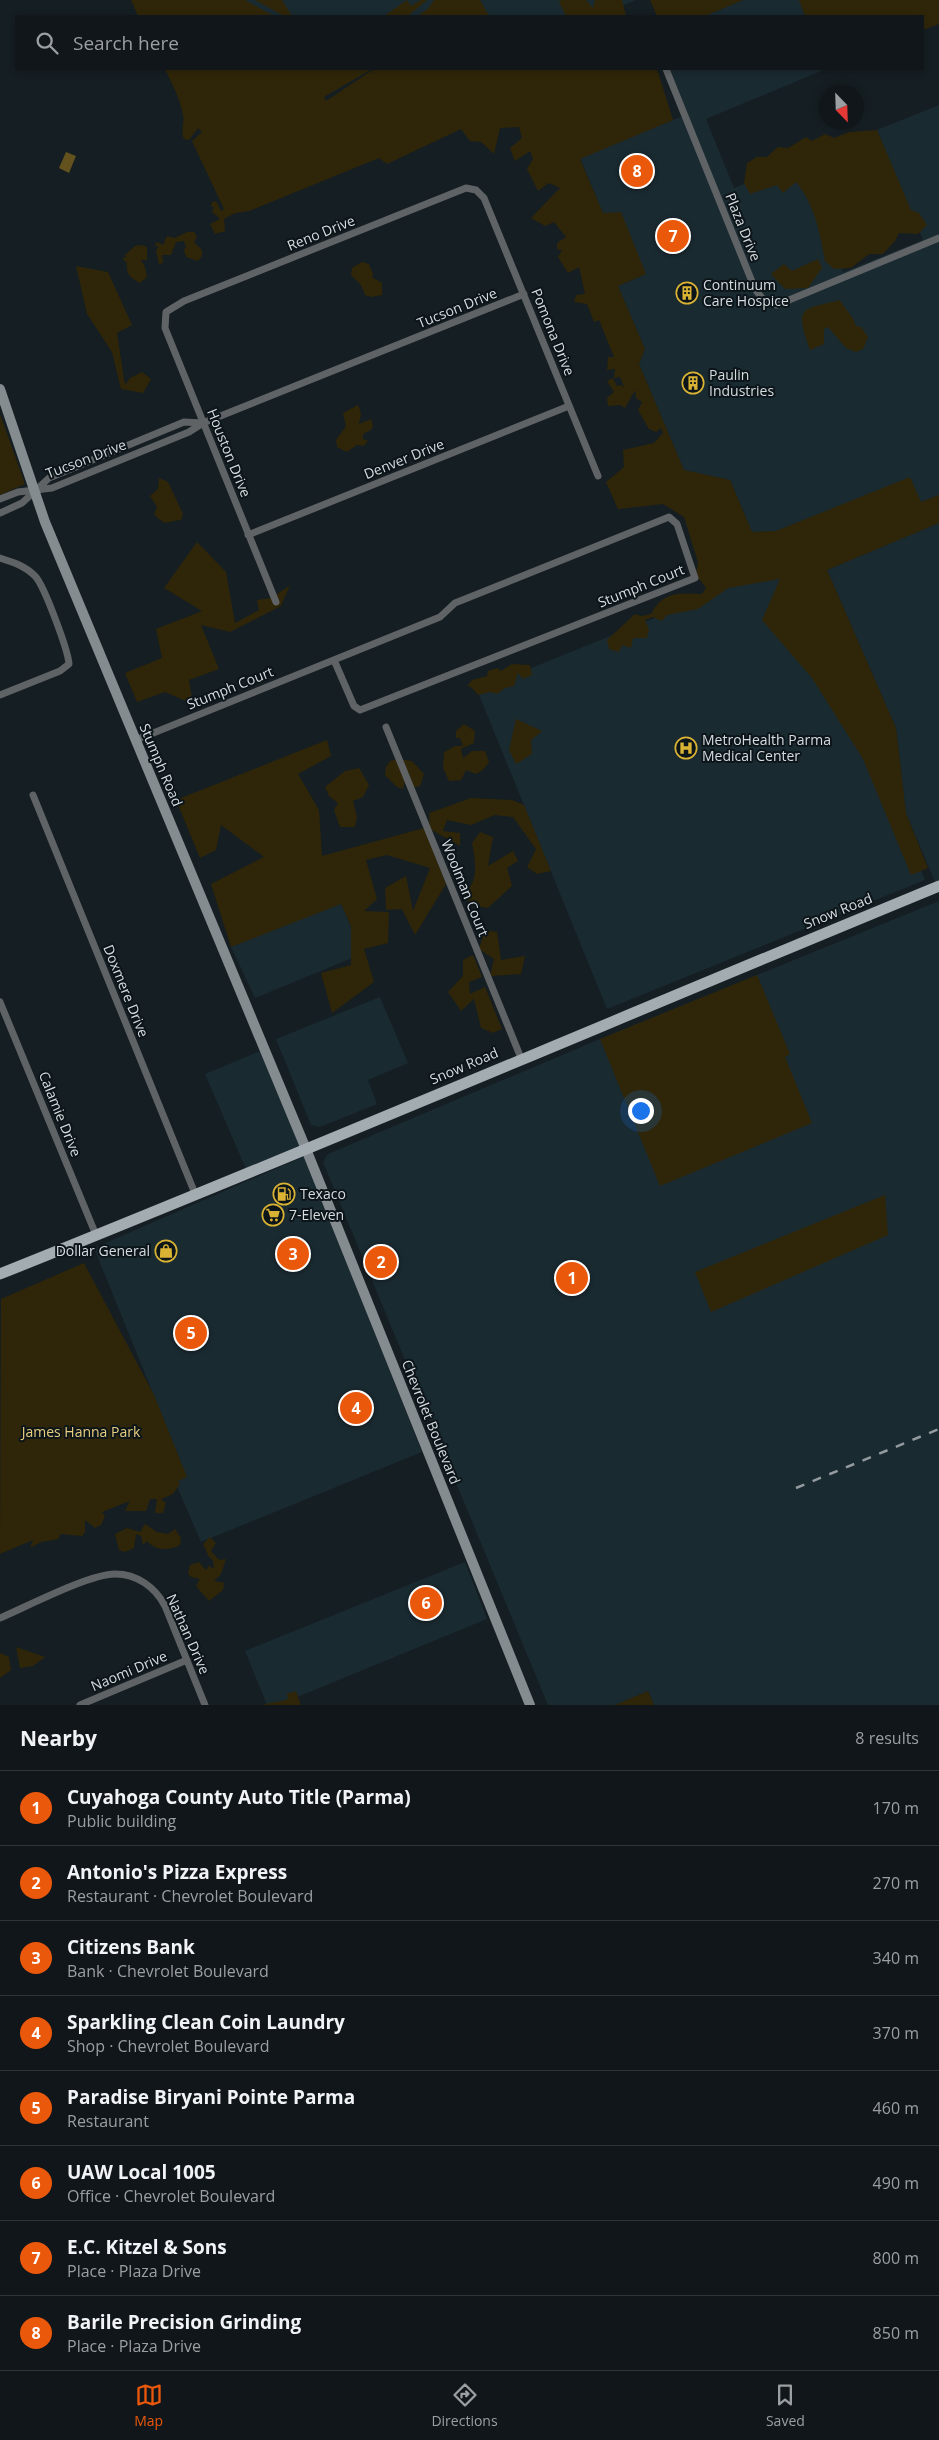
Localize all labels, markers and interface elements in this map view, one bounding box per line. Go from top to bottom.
search box [15,15,924,70]
icon: search [33,29,61,57]
text: Search here [73,30,179,56]
north arrow [819,85,864,130]
pin: 8 [621,152,653,190]
street label: Plaza Drive [721,190,766,264]
street label: Reno Drive [284,210,358,255]
pin: 7 [657,217,689,255]
place label: Continuum Care Hospice [703,275,789,310]
building icon: Continuum Care Hospice [675,281,699,305]
street label: Tucson Drive [414,283,500,332]
street label: Pomona Drive [527,285,580,378]
place label: Paulin Industries [709,365,774,400]
building icon: Paulin Industries [681,371,705,395]
street label: Houston Drive [203,406,256,500]
street label: Tucson Drive [43,434,129,483]
street label: Denver Drive [361,434,447,483]
street label: Stumph Court [595,560,687,611]
street label: Stumph Court [184,662,276,713]
street label: Stumph Road [135,720,187,809]
place label: MetroHealth Parma Medical Center [702,730,831,765]
hospital icon: MetroHealth Parma Medical Center [674,736,698,760]
street label: Woolman Court [437,837,494,939]
street label: Snow Road [801,888,875,933]
street label: Doxmere Drive [99,942,154,1040]
street label: Snow Road [427,1043,501,1088]
street label: Calamie Drive [35,1068,86,1159]
your location [628,1098,654,1124]
fuel station icon: Texaco [272,1182,296,1206]
place label: Texaco [300,1184,346,1203]
supermarket icon: 7-Eleven [261,1203,285,1227]
place label: 7-Eleven [289,1205,344,1224]
pin: 3 [277,1235,309,1273]
shop icon: Dollar General [154,1239,178,1263]
place label: Dollar General [56,1241,150,1260]
pin: 2 [365,1243,397,1281]
pin: 1 [556,1259,588,1297]
pin: 5 [175,1314,207,1352]
street label: Chevrolet Boulevard [398,1357,465,1487]
pin: 4 [340,1389,372,1427]
park label: James Hanna Park [20,1422,141,1441]
pin: 6 [410,1584,442,1622]
street label: Nathan Drive [162,1591,215,1677]
street label: Naomi Drive [88,1646,170,1695]
text: Nearby [20,1724,97,1752]
text: 8 results [855,1727,919,1749]
text: Cuyahoga County Auto Title (Parma) [67,1784,411,1810]
text: 1 [31,1797,41,1819]
text: 170 m [873,1797,919,1819]
text: Public building [67,1810,176,1832]
text: Antonio's Pizza Express [67,1859,287,1885]
text: 2 [31,1872,41,1894]
text: 270 m [873,1872,919,1894]
text: Restaurant · Chevrolet Boulevard [67,1885,313,1907]
text: Citizens Bank [67,1934,195,1960]
text: 3 [31,1947,41,1969]
text: 340 m [873,1947,919,1969]
text: Bank · Chevrolet Boulevard [67,1960,269,1982]
text: Sparkling Clean Coin Laundry [67,2009,345,2035]
text: 4 [31,2022,41,2044]
text: 370 m [873,2022,919,2044]
text: Shop · Chevrolet Boulevard [67,2035,269,2057]
text: Paradise Biryani Pointe Parma [67,2084,355,2110]
text: 5 [31,2097,41,2119]
text: 460 m [873,2097,919,2119]
text: Restaurant [67,2110,149,2132]
text: UAW Local 1005 [67,2159,216,2185]
text: 6 [31,2172,41,2194]
text: 490 m [873,2172,919,2194]
text: Office · Chevrolet Boulevard [67,2185,275,2207]
text: E.C. Kitzel & Sons [67,2234,227,2260]
text: 7 [31,2247,41,2269]
text: 800 m [873,2247,919,2269]
text: Place · Plaza Drive [67,2260,201,2282]
text: Barile Precision Grinding [67,2309,301,2335]
text: 8 [31,2322,41,2344]
text: 850 m [873,2322,919,2344]
text: Place · Plaza Drive [67,2335,201,2357]
tab: Map [134,2381,163,2430]
tab: Directions [431,2381,498,2430]
tab: Saved [766,2381,805,2430]

